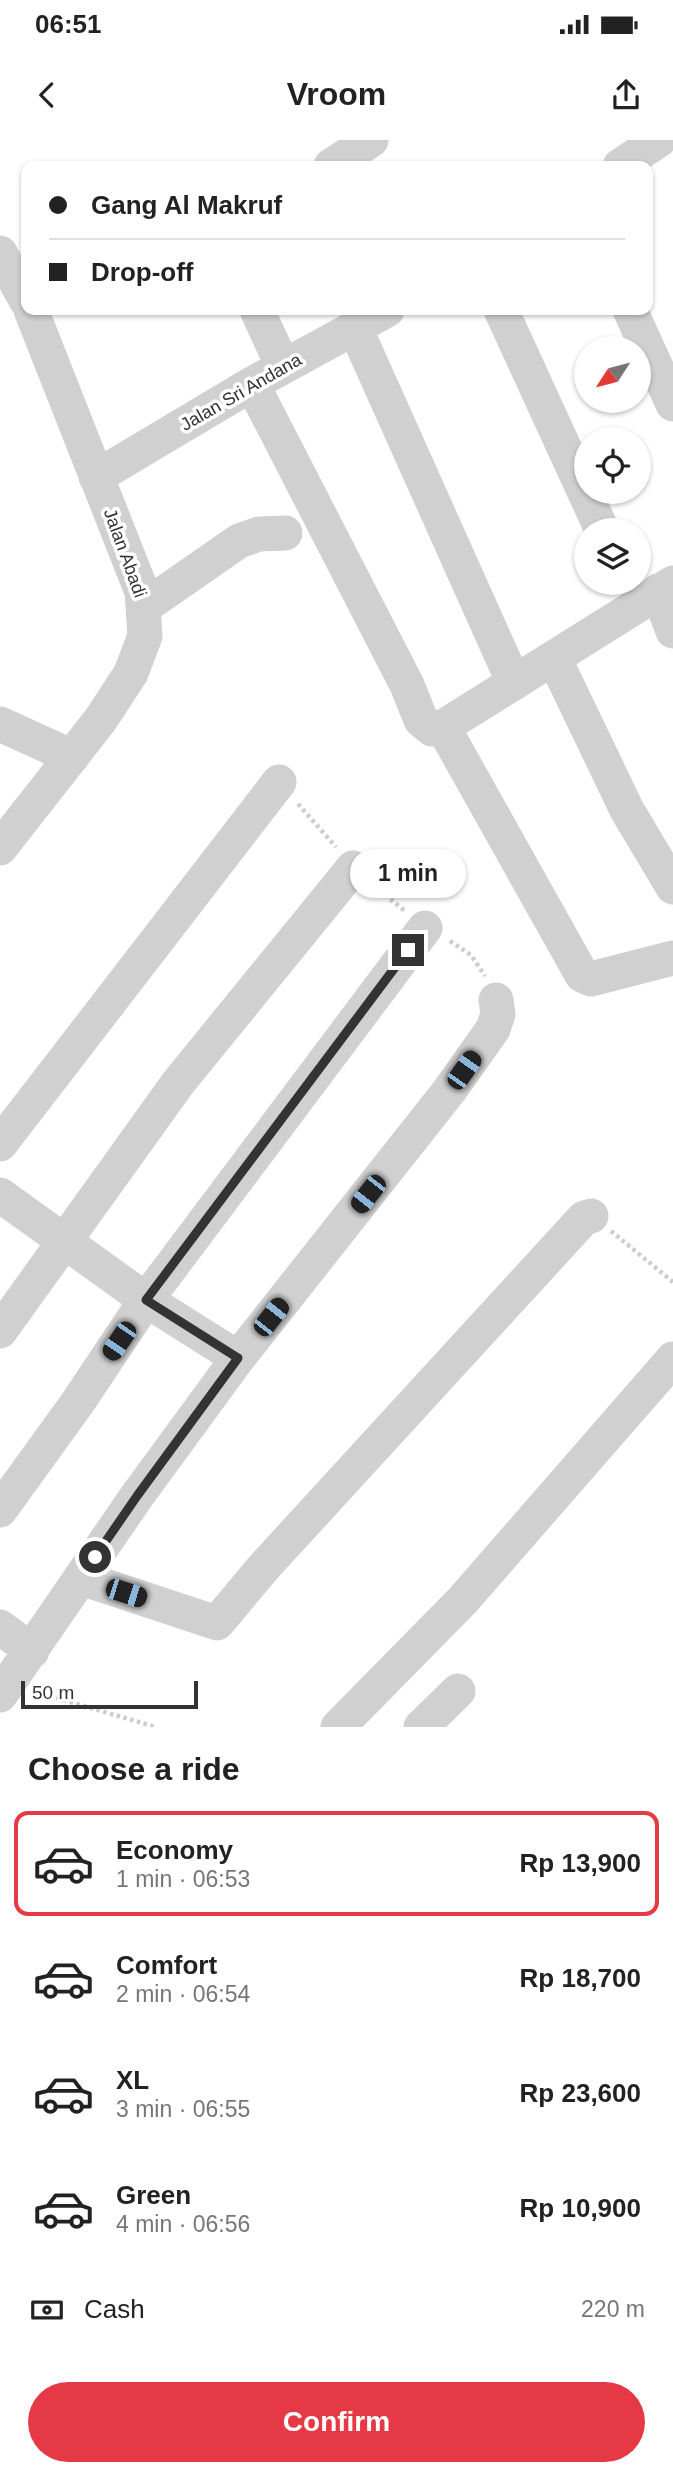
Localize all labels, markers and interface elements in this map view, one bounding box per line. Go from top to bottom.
text: 06:51 [35,9,102,39]
icon: back [28,76,66,114]
text: Vroom [287,76,386,112]
icon: share [607,76,645,114]
text: Gang Al Makruf [91,190,282,220]
text: Drop-off [91,257,194,287]
north arrow [574,336,651,413]
map controls [574,336,651,595]
street label: Jalan Sri Andana [177,349,306,435]
button: locate [574,427,651,504]
street label: Jalan Abadi [100,506,150,600]
button: layers [574,518,651,595]
callout: 1 min [350,848,466,898]
text: 1 min [378,860,438,886]
route end [392,934,424,966]
car [444,1047,485,1093]
car [347,1171,390,1217]
car [250,1294,293,1340]
car [99,1318,140,1364]
route start [79,1541,111,1573]
car [103,1577,150,1609]
scale bar [21,1678,198,1710]
text: 50 m [32,1682,74,1703]
text: Choose a ride [28,1751,240,1787]
icon: car [32,1832,95,1895]
text: Economy [116,1835,233,1865]
text: Rp 13,900 [520,1848,641,1878]
text: 1 min · 06:53 [116,1866,250,1892]
icon: car [32,1947,95,2010]
text: Comfort [116,1950,217,1980]
text: Rp 18,700 [520,1963,641,1993]
text: 2 min · 06:54 [116,1981,250,2007]
icon: car [32,2062,95,2125]
text: XL [116,2065,149,2095]
text: Rp 23,600 [520,2078,641,2108]
text: 3 min · 06:55 [116,2096,250,2122]
icon: car [32,2177,95,2240]
text: Green [116,2180,191,2210]
text: Rp 10,900 [520,2193,641,2223]
text: 4 min · 06:56 [116,2211,250,2237]
icon: cash [28,2291,66,2329]
text: Cash [84,2294,145,2324]
text: 220 m [581,2296,645,2322]
button: Confirm [28,2382,645,2462]

